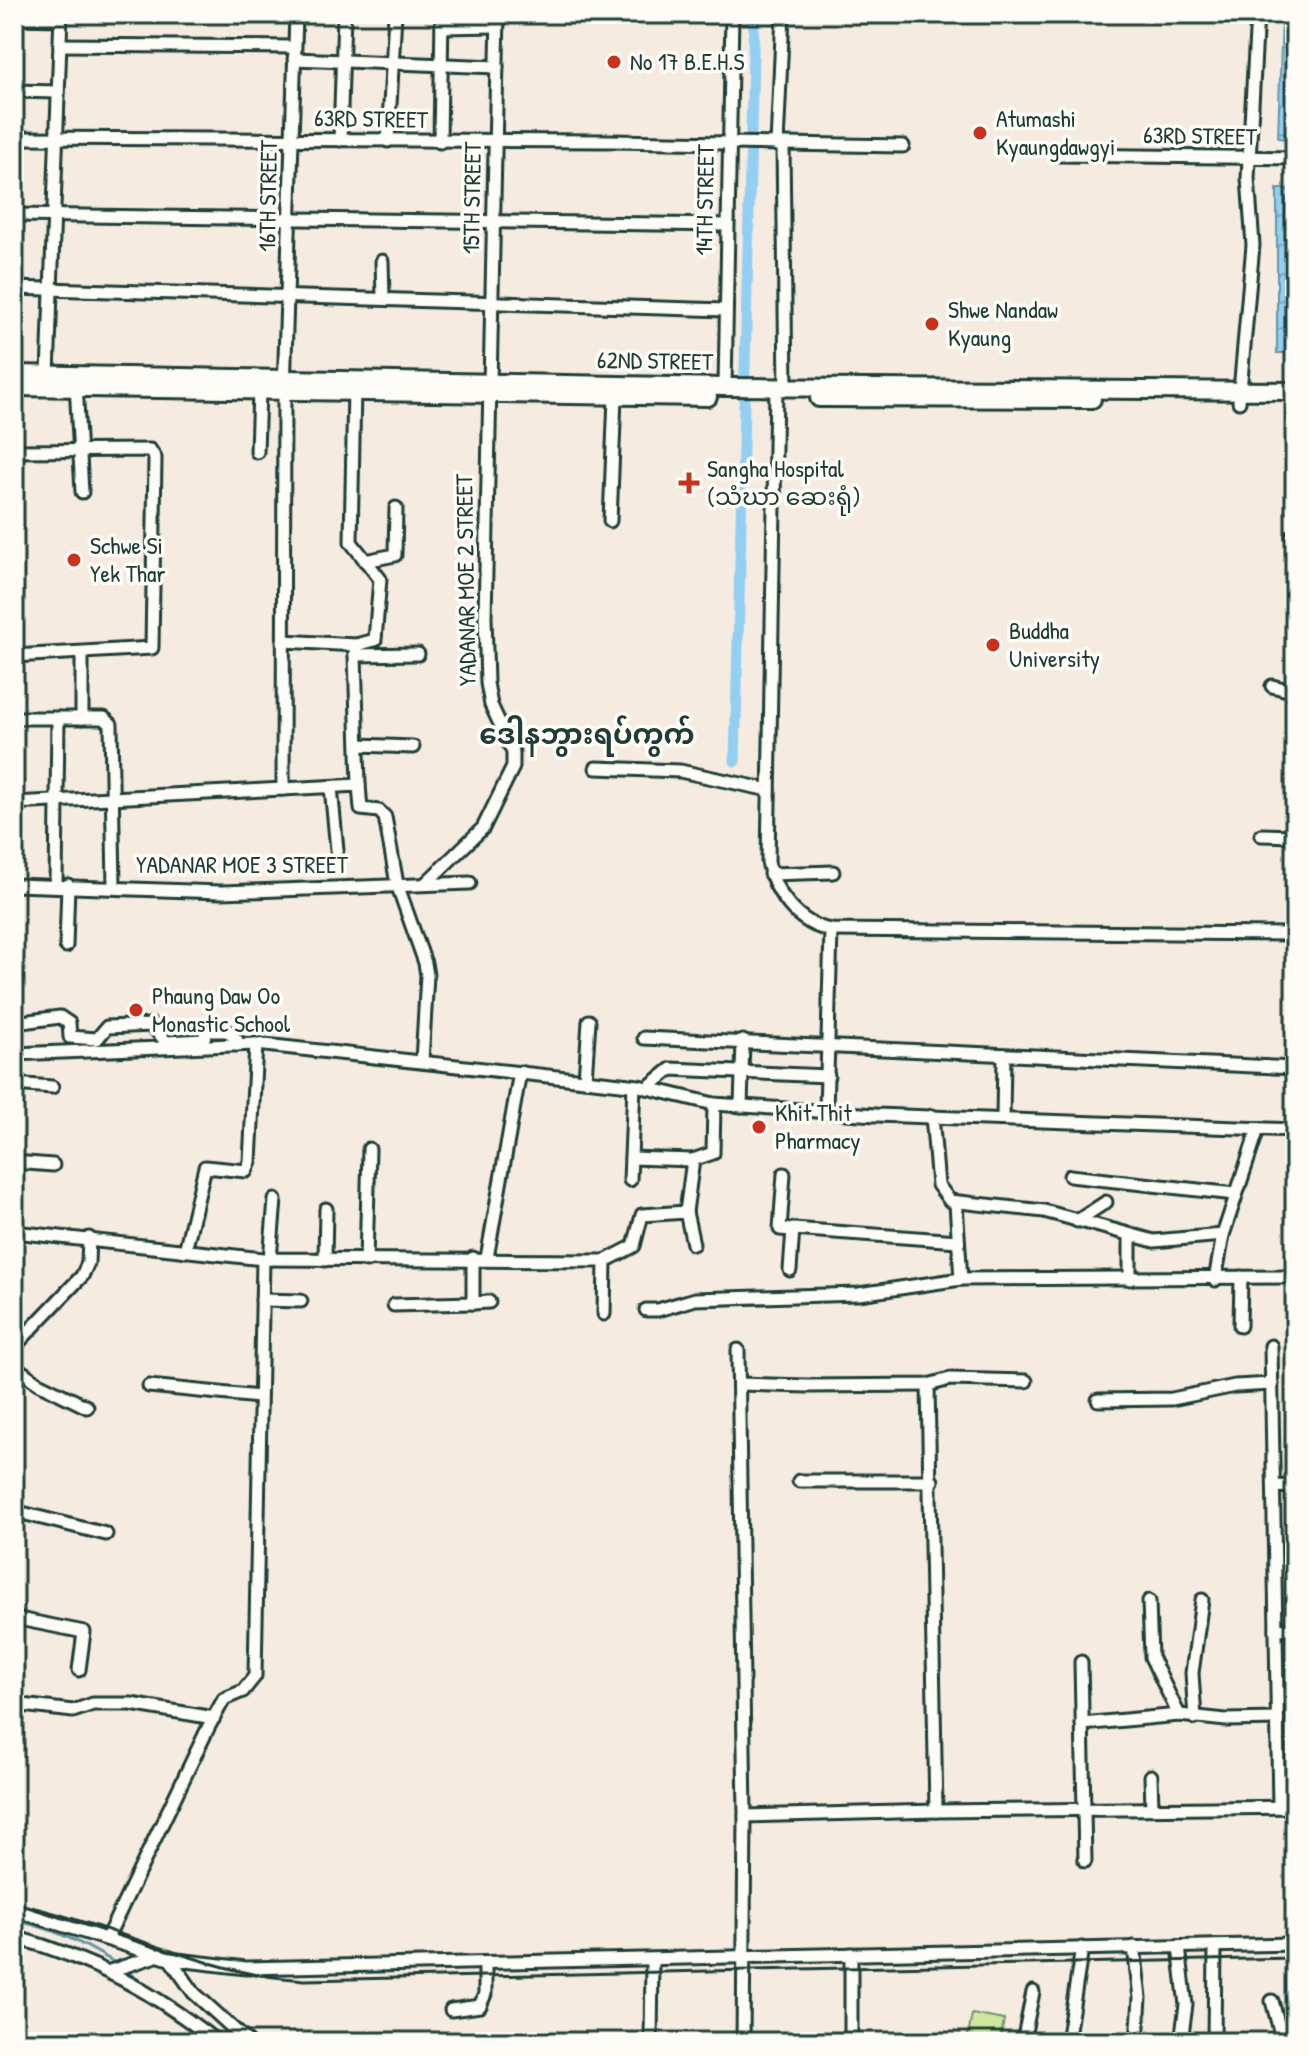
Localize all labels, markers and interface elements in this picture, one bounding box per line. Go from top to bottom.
place label: No 17 B.E.H.S [630,45,745,77]
marker: No 17 B.E.H.S [605,53,623,71]
street label: 63RD STREET [314,101,429,135]
place label: Atumashi Kyaungdawgyi [996,102,1115,162]
street label: 63RD STREET [1143,118,1258,152]
marker: Atumashi Kyaungdawgyi [971,124,989,142]
street label: 16TH STREET [250,139,284,252]
street label: 15TH STREET [454,141,488,254]
street label: 14TH STREET [687,143,721,256]
place label: Shwe Nandaw Kyaung [948,293,1058,353]
marker: Shwe Nandaw Kyaung [923,315,941,333]
street label: 62ND STREET [597,343,714,377]
place label: Sangha Hospital (သံဃာ ဆေးရုံ) [707,452,861,516]
marker: Sangha Hospital (သံဃာ ဆေးရုံ) [678,472,700,494]
street label: YADANAR MOE 2 STREET [447,473,483,686]
place label: Schwe Si Yek Thar [90,529,166,589]
marker: Schwe Si Yek Thar [65,551,83,569]
place label: Buddha University [1009,614,1100,674]
marker: Buddha University [984,636,1002,654]
district label: ဒေါနဘွားရပ်ကွက် [479,715,695,757]
street label: YADANAR MOE 3 STREET [136,848,349,880]
place label: Phaung Daw Oo Monastic School [152,979,291,1039]
marker: Phaung Daw Oo Monastic School [127,1001,145,1019]
place label: Khit Thit Pharmacy [775,1096,860,1156]
marker: Khit Thit Pharmacy [750,1118,768,1136]

